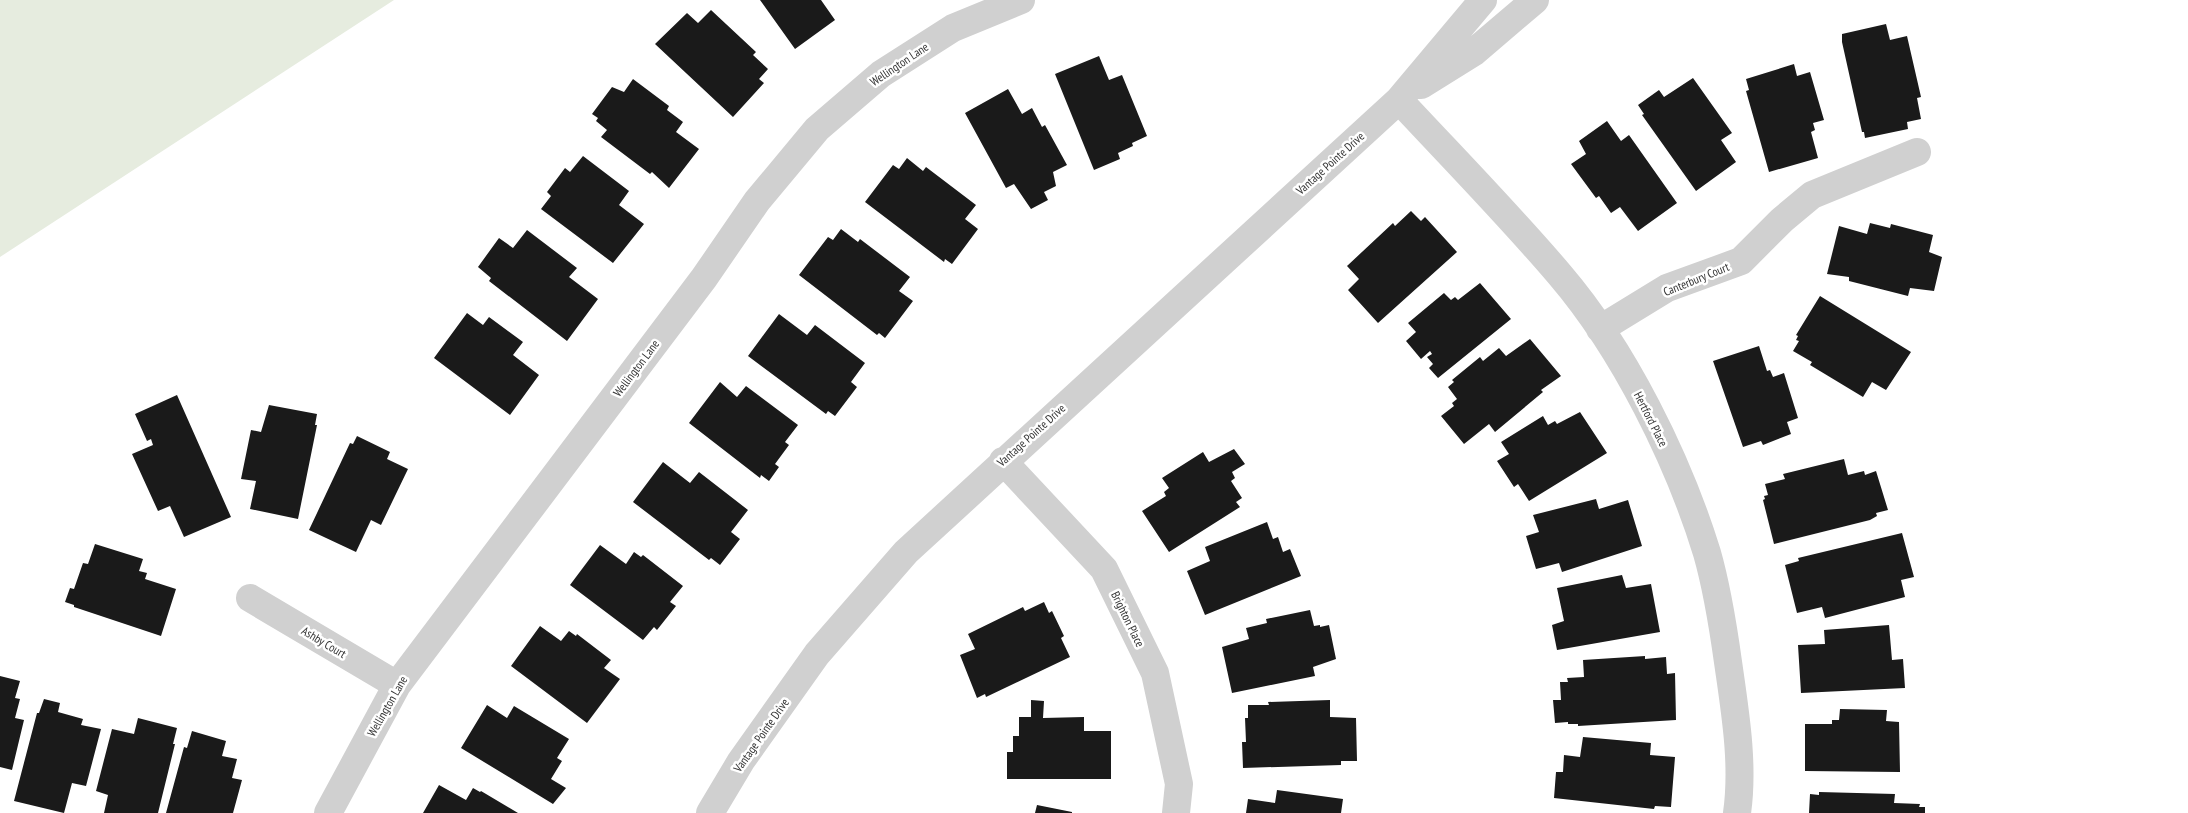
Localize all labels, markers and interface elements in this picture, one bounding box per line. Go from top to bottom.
street label: Wellington Lane [867,39,931,89]
street label: Vantage Pointe Drive [1292,128,1367,198]
street label: Canterbury Court [1661,259,1732,299]
street label: Wellington Lane [610,337,662,399]
street label: Hertford Place [1631,389,1671,449]
street label: Vantage Pointe Drive [993,400,1068,470]
street label: Brighton Place [1108,589,1148,649]
street label: Ashby Court [299,623,350,661]
street label: Wellington Lane [364,673,410,739]
street label: Vantage Pointe Drive [729,695,792,776]

